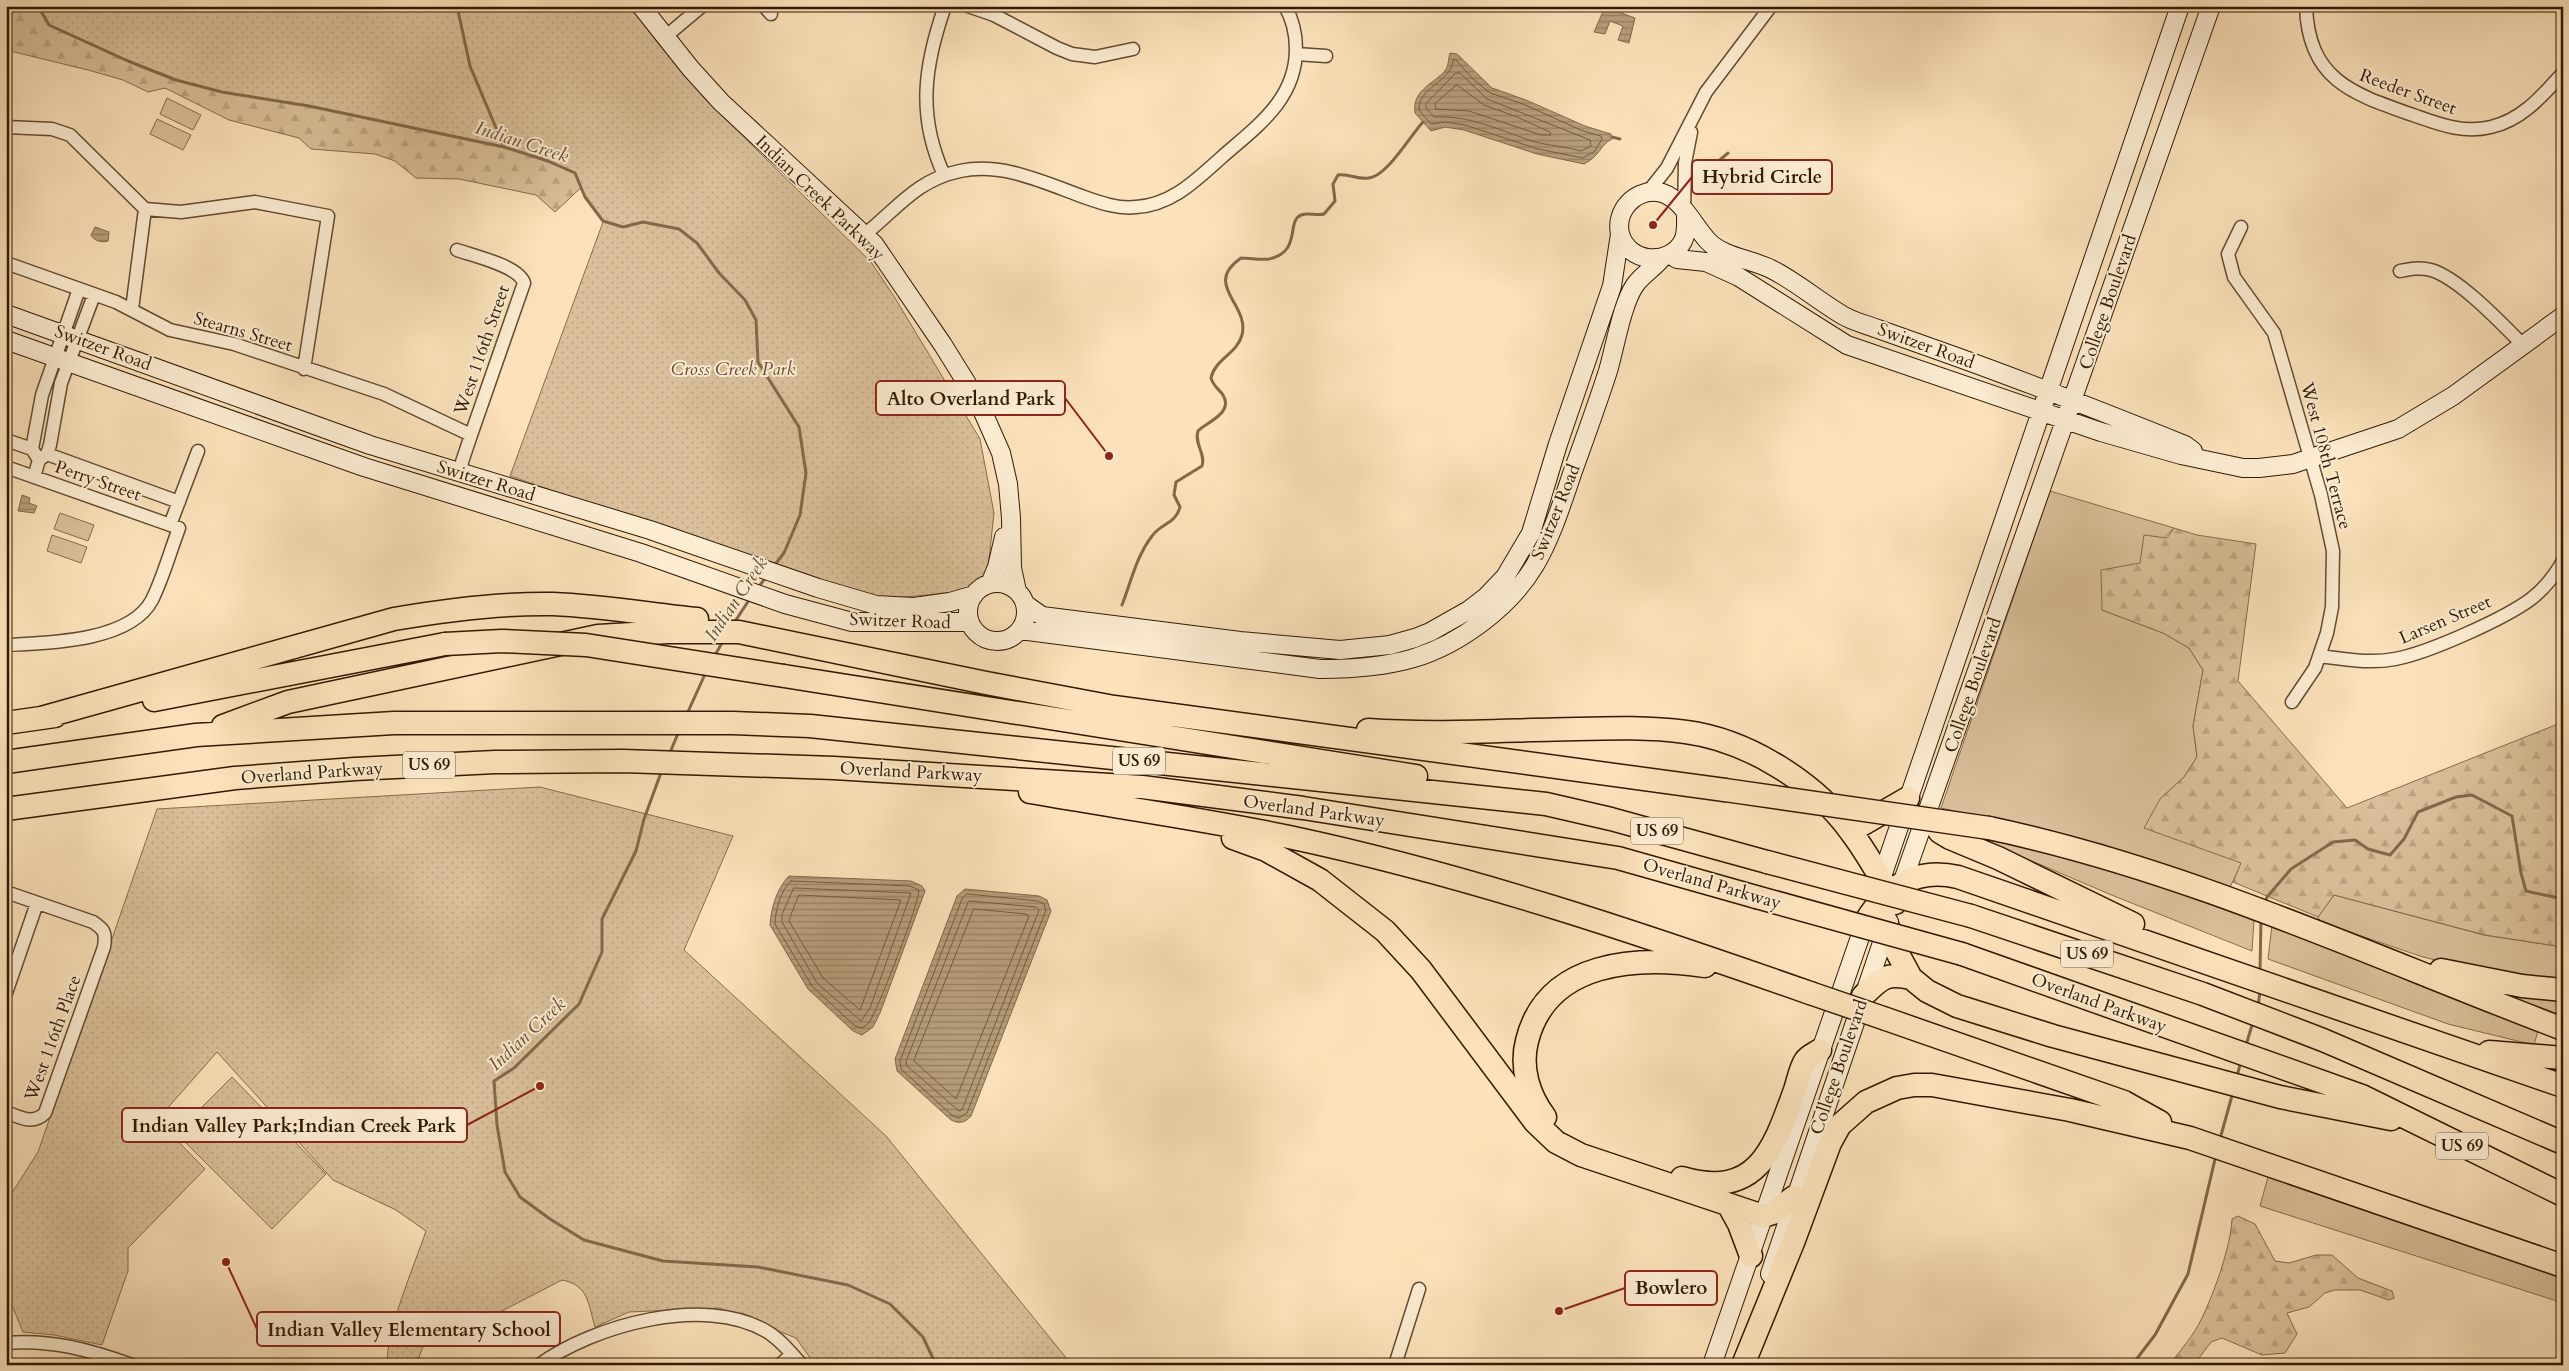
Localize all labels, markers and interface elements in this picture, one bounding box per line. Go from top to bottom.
street label: Reeder Street [2356,63,2460,121]
water label: Indian Creek [472,115,573,170]
street label: Indian Creek Parkway [750,129,891,267]
callout: Hybrid Circle [1692,160,1832,194]
text: Hybrid Circle [1702,164,1822,190]
street label: College Boulevard [2073,231,2143,373]
street label: West 116th Street [448,281,516,419]
street label: Stearns Street [191,306,296,358]
street label: Switzer Road [1874,317,1978,375]
street label: Switzer Road [51,319,155,377]
park label: Cross Creek Park [671,357,795,382]
street label: West 108th Terrace [2294,379,2358,532]
callout: Alto Overland Park [876,381,1065,415]
text: Alto Overland Park [887,386,1056,412]
street label: Switzer Road [434,454,539,508]
street label: Perry Street [52,455,145,508]
street label: Switzer Road [1525,460,1587,564]
water label: Indian Creek [698,551,774,646]
street label: Larsen Street [2395,589,2495,651]
street label: Switzer Road [849,607,952,635]
street label: College Boulevard [1938,614,2008,756]
road number: US 69 [1113,748,1165,774]
road number: US 69 [403,752,455,778]
street label: Overland Parkway [240,756,385,790]
street label: Overland Parkway [839,756,983,788]
street label: Overland Parkway [1242,789,1387,833]
road number: US 69 [1631,818,1683,844]
street label: Overland Parkway [1640,852,1785,916]
road number: US 69 [2061,941,2113,968]
street label: Overland Parkway [2028,967,2171,1039]
street label: West 116th Place [18,972,87,1105]
water label: Indian Creek [483,991,572,1077]
street label: College Boulevard [1804,996,1874,1138]
callout: Indian Valley Park;Indian Creek Park [122,1108,467,1142]
text: Indian Valley Park;Indian Creek Park [132,1113,457,1139]
road number: US 69 [2436,1132,2488,1160]
callout: Bowlero [1625,1271,1717,1305]
text: Bowlero [1635,1275,1707,1301]
callout: Indian Valley Elementary School [257,1312,560,1346]
text: Indian Valley Elementary School [267,1317,551,1343]

